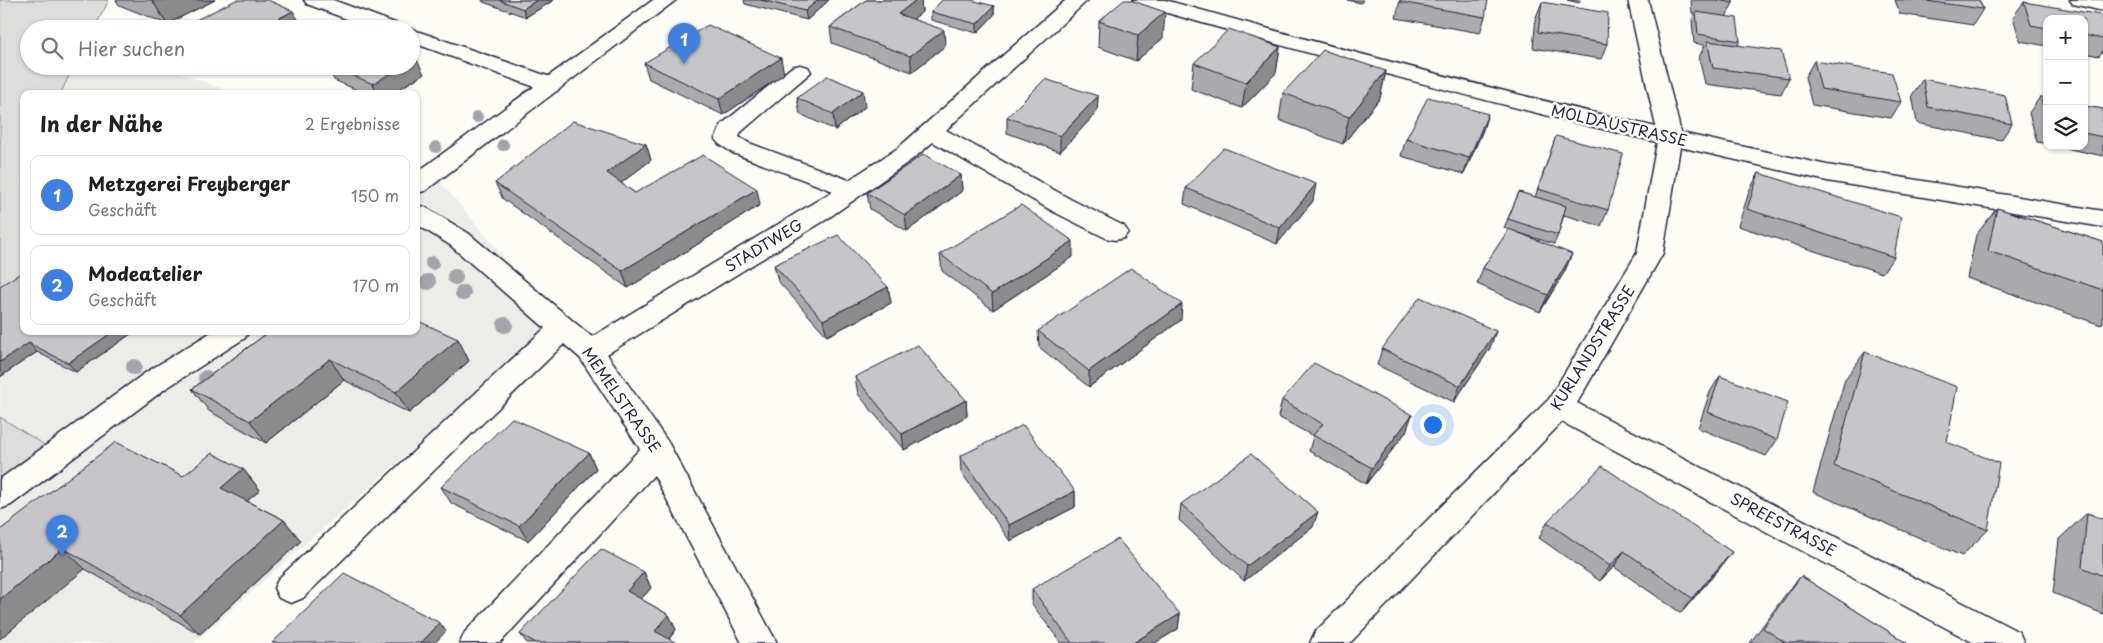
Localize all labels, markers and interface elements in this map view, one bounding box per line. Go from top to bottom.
map controls [2043,15,2088,150]
button: + [2043,15,2088,60]
search box [20,20,420,75]
pin: 1 [668,23,700,64]
icon: search [38,34,66,62]
text: Hier suchen [78,34,185,62]
button: − [2043,60,2088,105]
street label: MOLDAUSTRASSE [1549,98,1690,151]
button: layers [2043,105,2088,150]
text: In der Nähe [40,107,162,139]
text: 2 Ergebnisse [305,111,400,135]
text: Metzgerei Freyberger [88,169,290,197]
text: 1 [53,183,61,207]
text: 150 m [351,183,399,207]
text: Geschäft [88,197,157,221]
street label: STADTWEG [720,212,806,277]
text: Modeatelier [88,259,202,287]
text: 2 [51,273,63,297]
text: 170 m [353,273,399,297]
street label: KURLANDSTRASSE [1544,280,1640,414]
text: Geschäft [88,287,157,311]
street label: MEMELSTRASSE [577,342,667,457]
your location [1420,412,1446,438]
street label: SPREESTRASSE [1727,486,1841,561]
pin: 2 [46,515,78,556]

